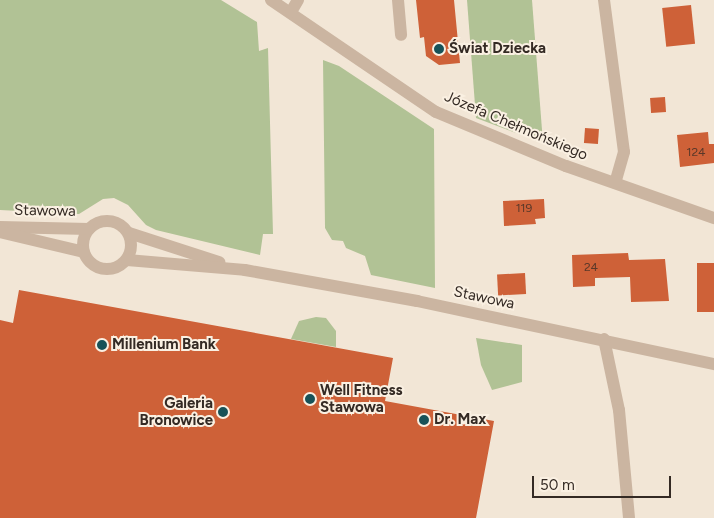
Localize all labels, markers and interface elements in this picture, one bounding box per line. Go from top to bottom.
place label: Świat Dziecka [449,40,546,58]
marker: Świat Dziecka [433,43,445,55]
street label: Józefa Chełmońskiego [442,88,590,164]
house number: 124 [686,146,706,160]
street label: Stawowa [14,201,76,221]
house number: 119 [516,202,532,216]
house number: 24 [584,261,598,275]
street label: Stawowa [452,283,516,313]
place label: Millenium Bank [112,336,216,354]
marker: Millenium Bank [96,339,108,351]
place label: Well Fitness Stawowa [320,381,402,416]
marker: Well Fitness Stawowa [304,393,316,405]
place label: Galeria Bronowice [140,394,213,429]
marker: Galeria Bronowice [217,406,229,418]
place label: Dr. Max [434,411,486,429]
marker: Dr. Max [418,414,430,426]
scale bar [534,466,673,498]
text: 50 m [540,476,575,494]

